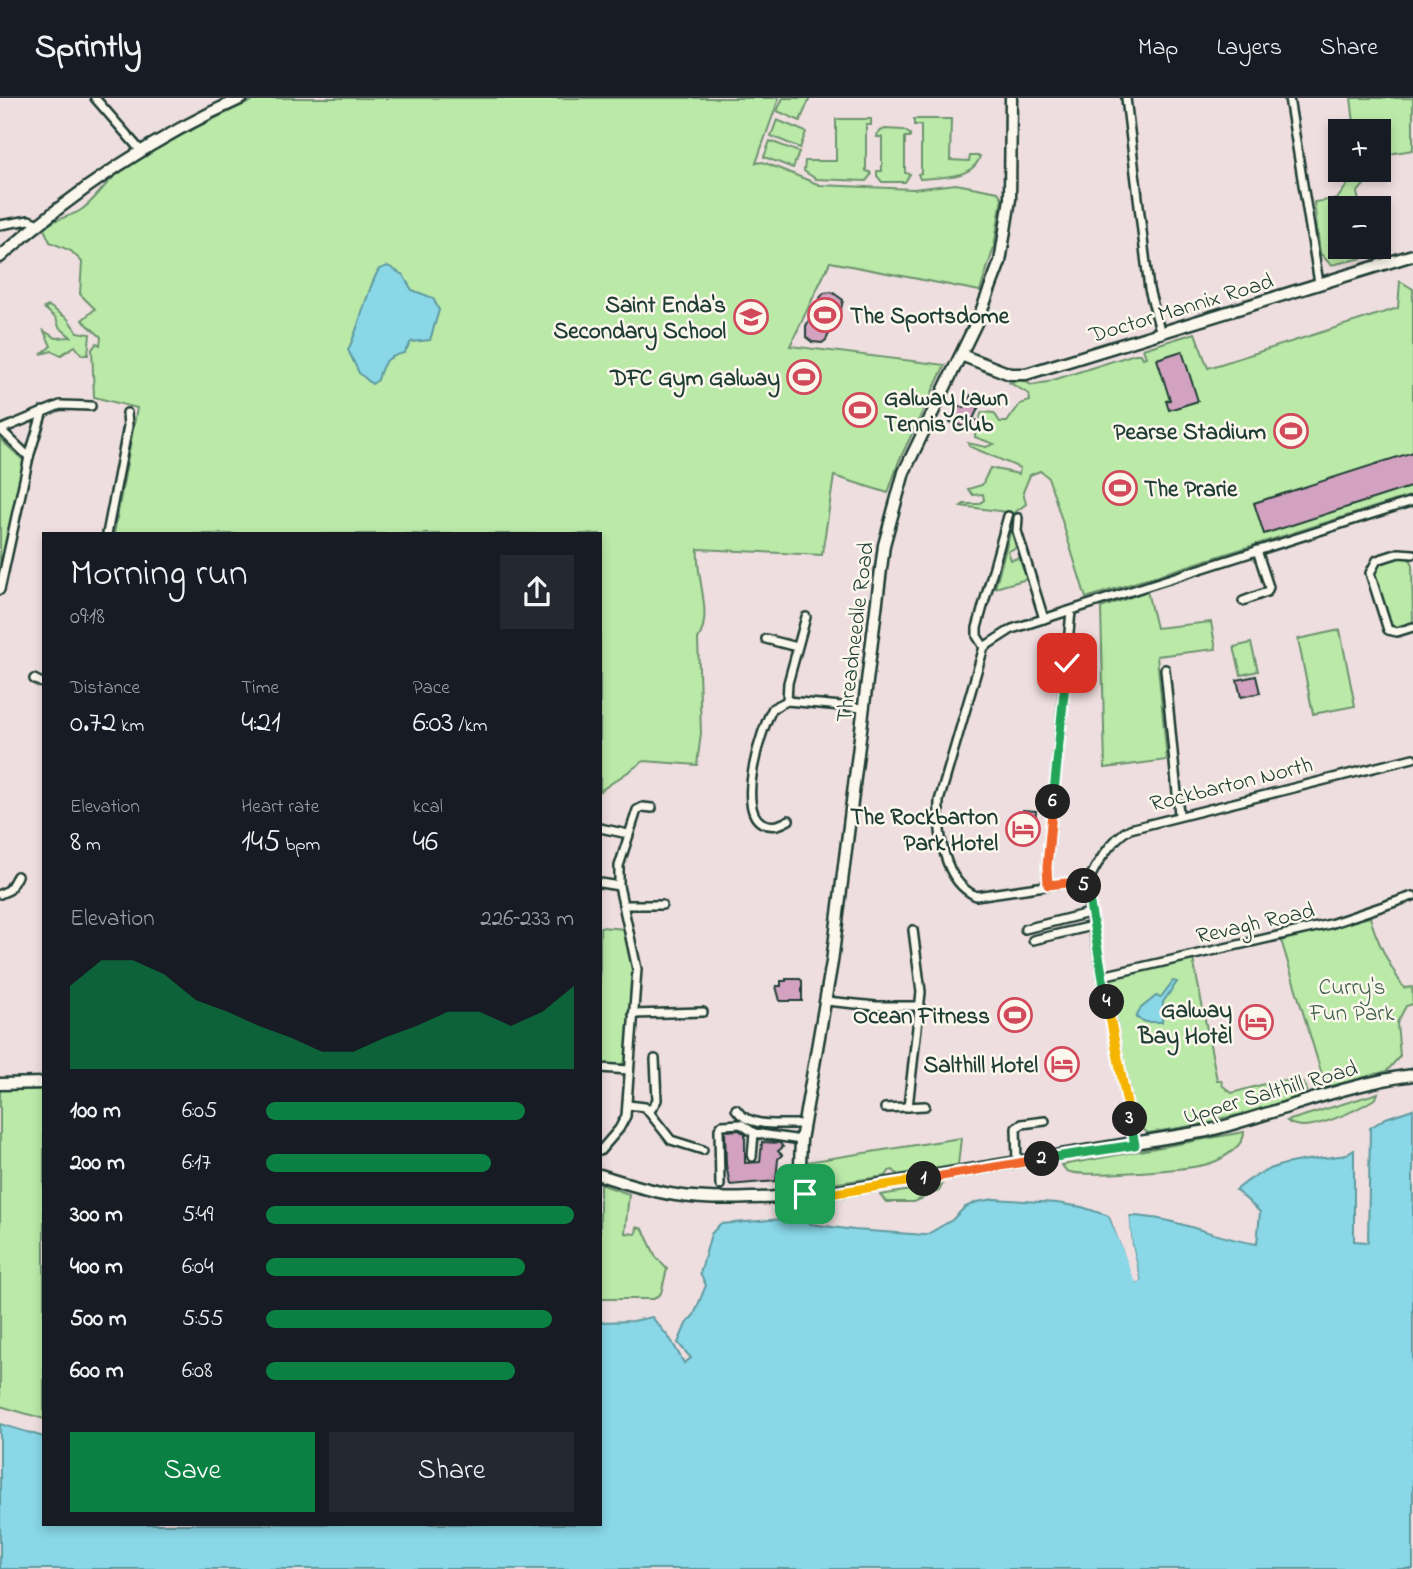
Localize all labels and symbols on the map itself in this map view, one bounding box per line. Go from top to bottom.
street label: Doctor Mannix Road [1085,266,1278,353]
place label: Saint Enda's Secondary School [553,290,726,351]
sports icon: The Sportsdome [806,296,844,334]
school or university icon: Saint Enda's Secondary School [732,298,770,336]
place label: The Sportsdome [850,301,1010,334]
sports icon: DFC Gym Galway [785,358,823,396]
place label: DFC Gym Galway [609,363,780,398]
place label: Galway Lawn Tennis Club [884,383,1008,442]
sports icon: Galway Lawn Tennis Club [841,391,879,429]
sports icon: Pearse Stadium [1272,412,1310,450]
place label: Pearse Stadium [1114,417,1266,450]
sports icon: The Prarie [1101,469,1139,507]
place label: The Prarie [1144,474,1238,507]
street label: Threadneedle Road [829,540,884,724]
pin [1037,633,1097,693]
street label: Rockbarton North [1147,749,1316,822]
pin: 6 [1036,784,1070,820]
place label: The Rockbarton Park Hotel [850,802,998,861]
hotel icon: The Rockbarton Park Hotel [1004,810,1042,848]
pin: 5 [1066,868,1102,904]
street label: Revagh Road [1193,895,1318,955]
park label: Curry's Fun Park [1308,972,1395,1031]
pin: 4 [1090,984,1124,1020]
place label: Galway Bay Hotel [1137,995,1232,1056]
sports icon: Ocean Fitness [996,996,1034,1034]
place label: Ocean Fitness [853,1001,990,1034]
hotel icon: Galway Bay Hotel [1237,1003,1275,1041]
hotel icon: Salthill Hotel [1043,1045,1081,1083]
place label: Salthill Hotel [923,1050,1038,1083]
street label: Upper Salthill Road [1180,1053,1362,1134]
pin: 3 [1112,1102,1148,1136]
pin: 2 [1024,1142,1060,1176]
pin: 1 [906,1162,942,1196]
pin [775,1164,835,1224]

